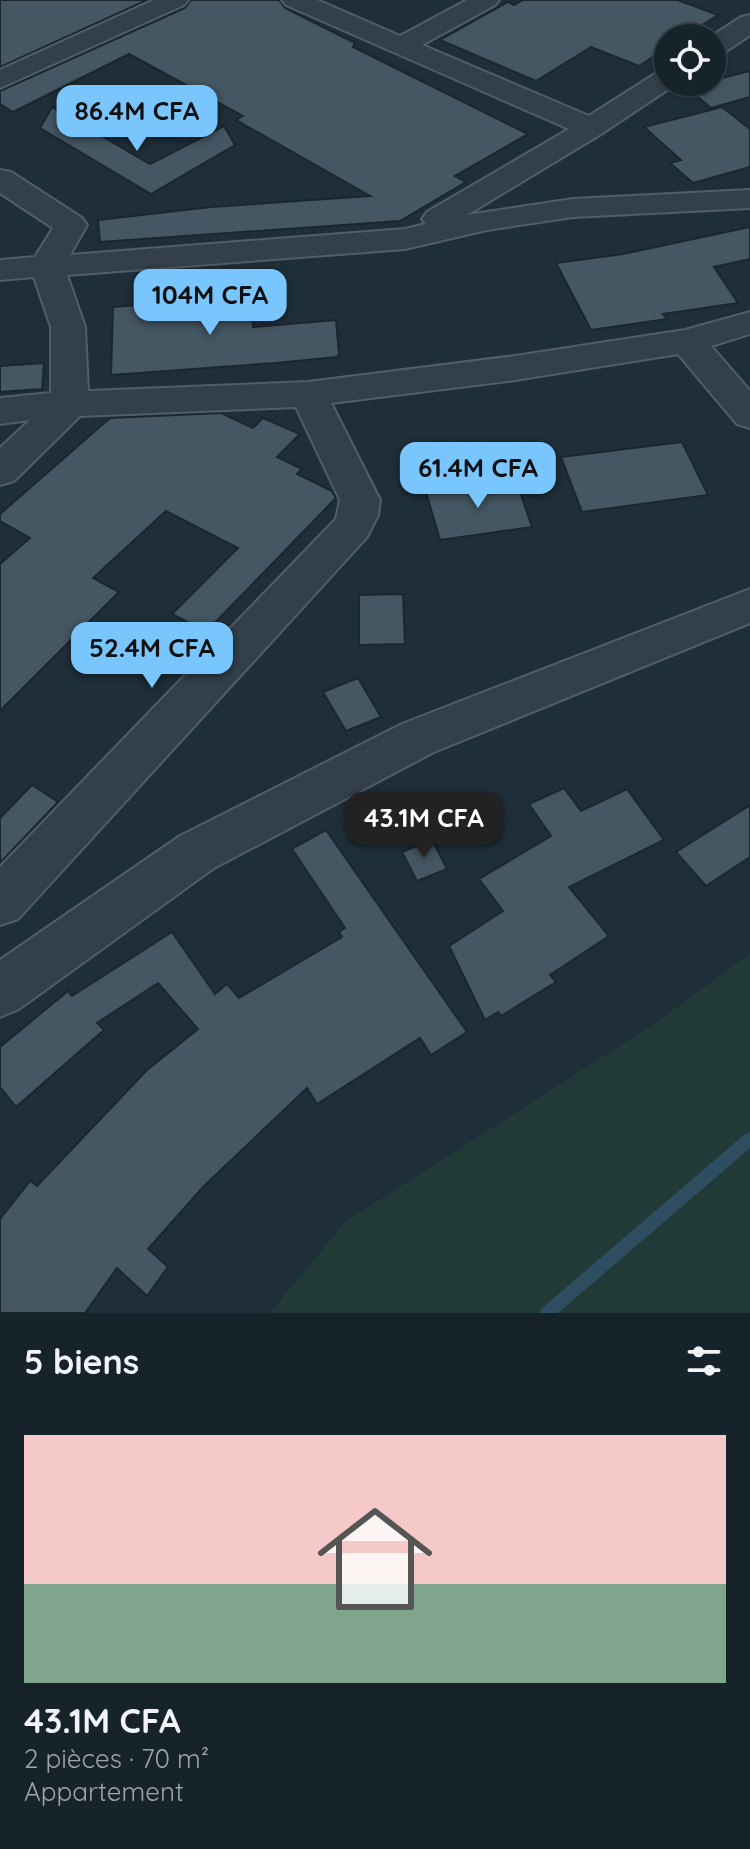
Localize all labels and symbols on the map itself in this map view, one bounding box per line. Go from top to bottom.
pin: 86.4M CFA [45,85,229,153]
pin: 104M CFA [127,269,293,337]
pin: 61.4M CFA [386,442,570,510]
pin: 52.4M CFA [60,622,244,690]
pin: 43.1M CFA [332,792,516,860]

